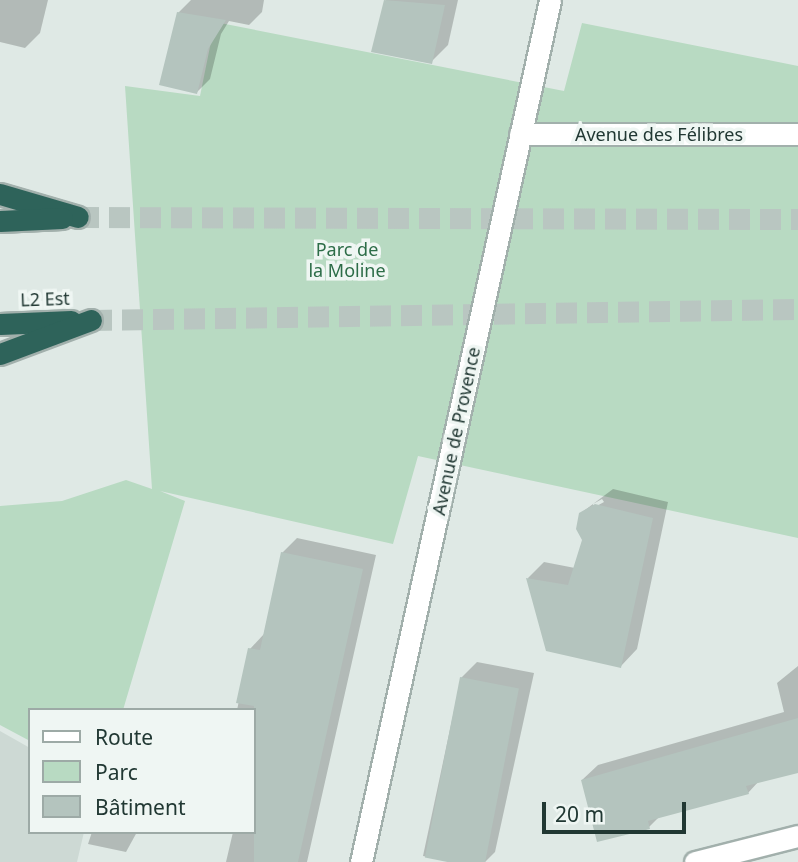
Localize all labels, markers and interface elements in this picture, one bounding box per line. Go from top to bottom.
street label: Avenue des Félibres [575,123,743,145]
park label: Parc de la Moline [308,239,386,282]
street label: L2 Est [20,287,70,311]
street label: Avenue de Provence [428,345,484,517]
legend [28,708,256,834]
text: Route [95,723,153,751]
text: Parc [95,758,138,786]
scale bar [546,788,690,832]
text: Bâtiment [95,793,185,821]
text: 20 m [555,800,604,828]

